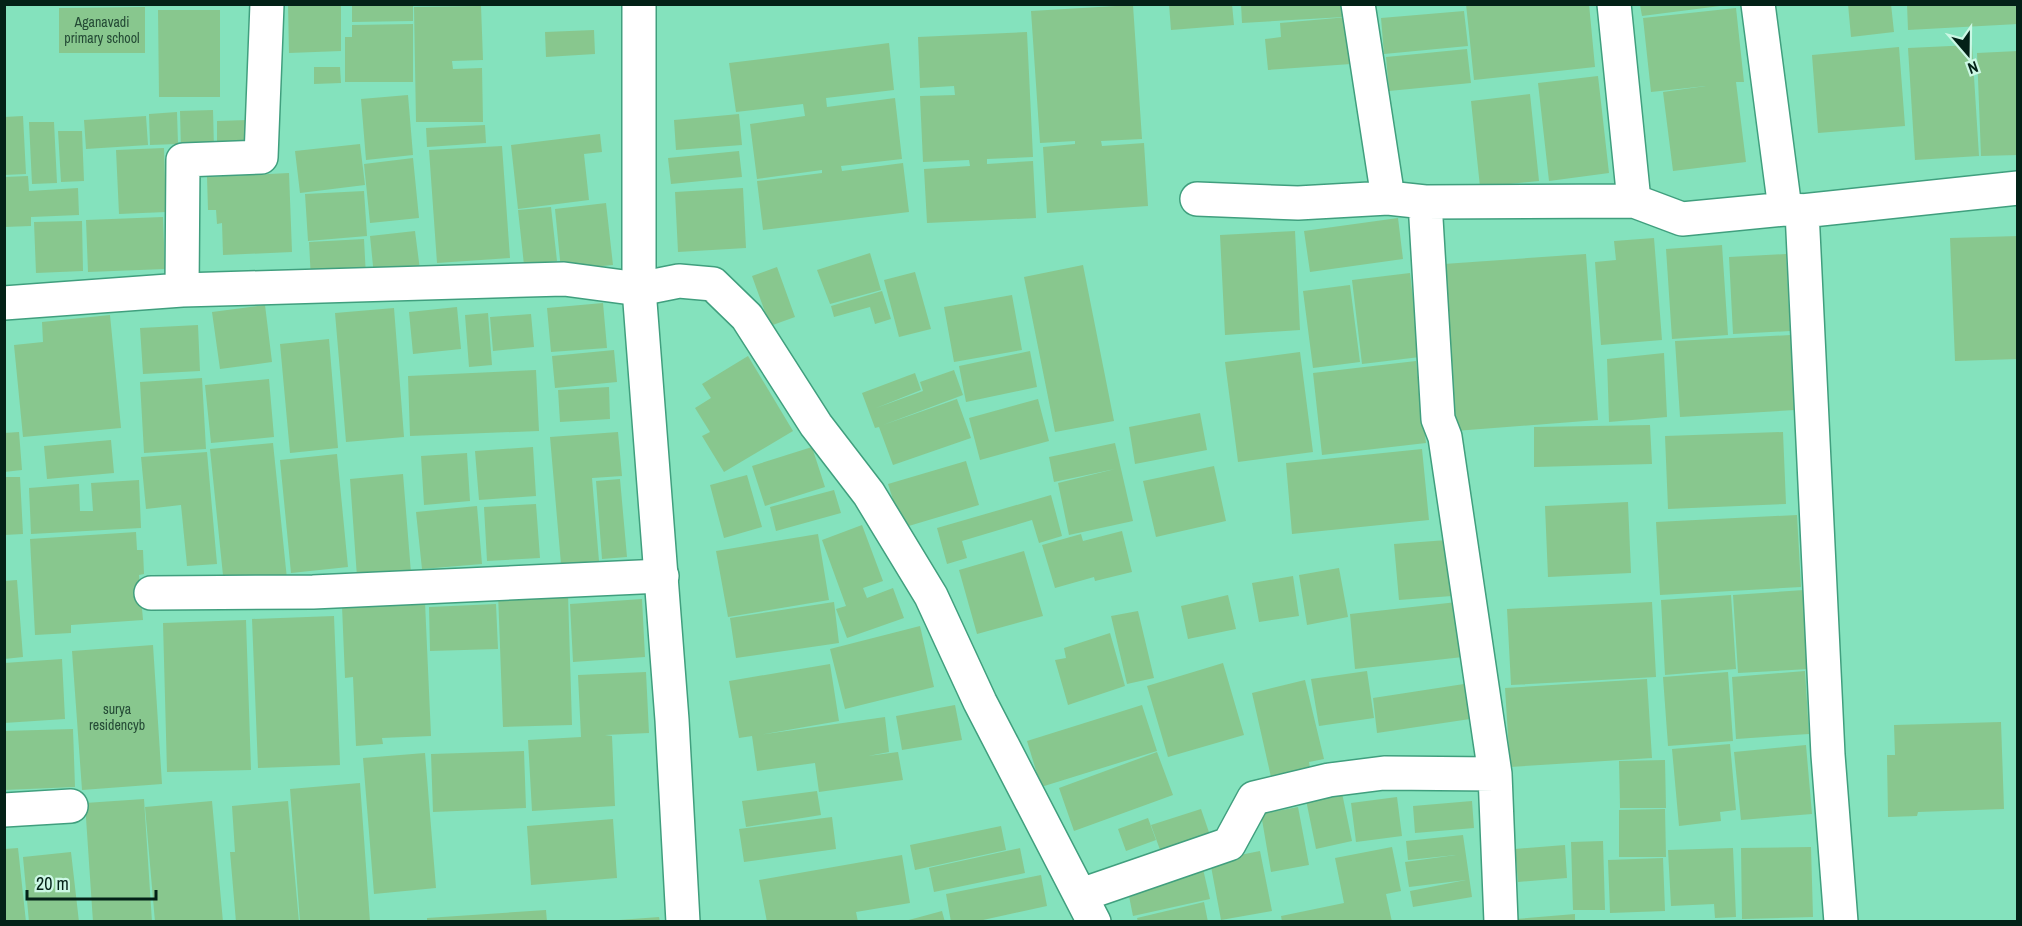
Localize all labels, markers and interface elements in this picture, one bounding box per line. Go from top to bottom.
house number: Aganavadi primary school [64,13,140,47]
north arrow [1938,24,1998,84]
text: N [1965,56,1981,80]
house number: surya residencyb [89,700,145,734]
scale bar [27,863,156,901]
text: 20 m [36,871,69,896]

